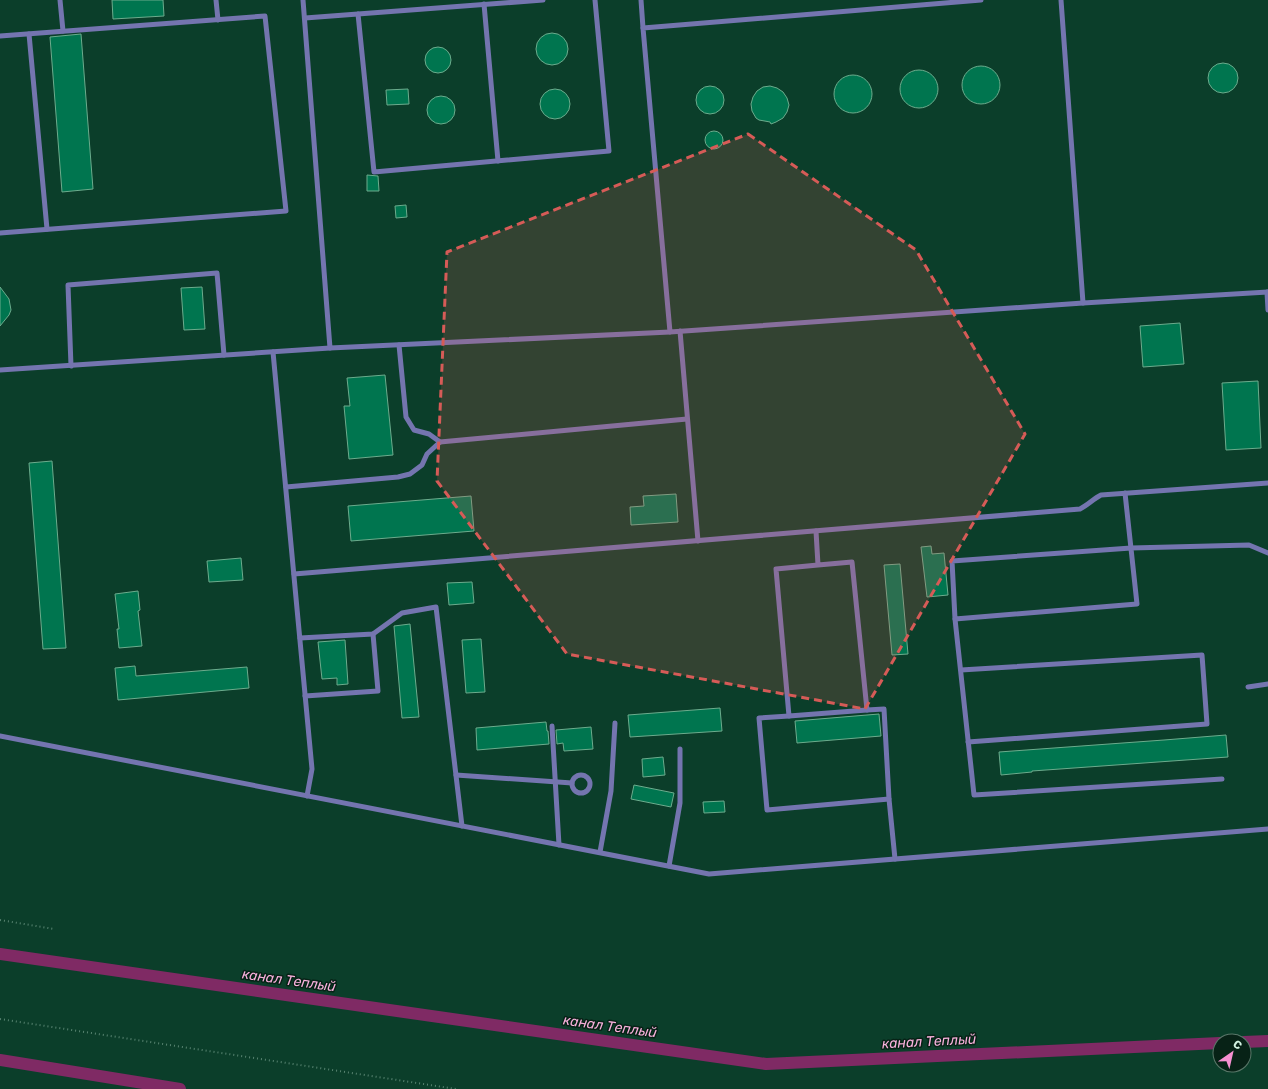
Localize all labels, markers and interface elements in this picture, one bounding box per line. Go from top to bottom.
water label: канал Теплый [241,965,338,996]
water label: канал Теплый [562,1011,659,1042]
water label: канал Теплый [881,1031,977,1052]
north arrow [1212,1033,1252,1073]
text: С [1230,1038,1244,1053]

